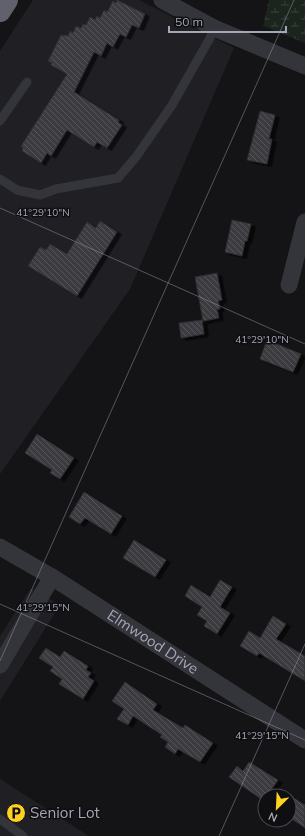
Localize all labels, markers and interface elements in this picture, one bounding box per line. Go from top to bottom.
scale bar [169,8,286,34]
text: 50 m [175,14,203,29]
text: 41°29'10"N [16,206,70,219]
text: 41°29'10"N [235,333,289,346]
text: 41°29'15"N [16,601,70,614]
street label: Elmwood Drive [104,605,202,678]
text: 41°29'15"N [235,729,289,742]
north arrow [257,788,297,828]
parking icon: Senior Lot [5,802,27,824]
place label: Senior Lot [30,803,100,822]
text: N [266,809,280,825]

